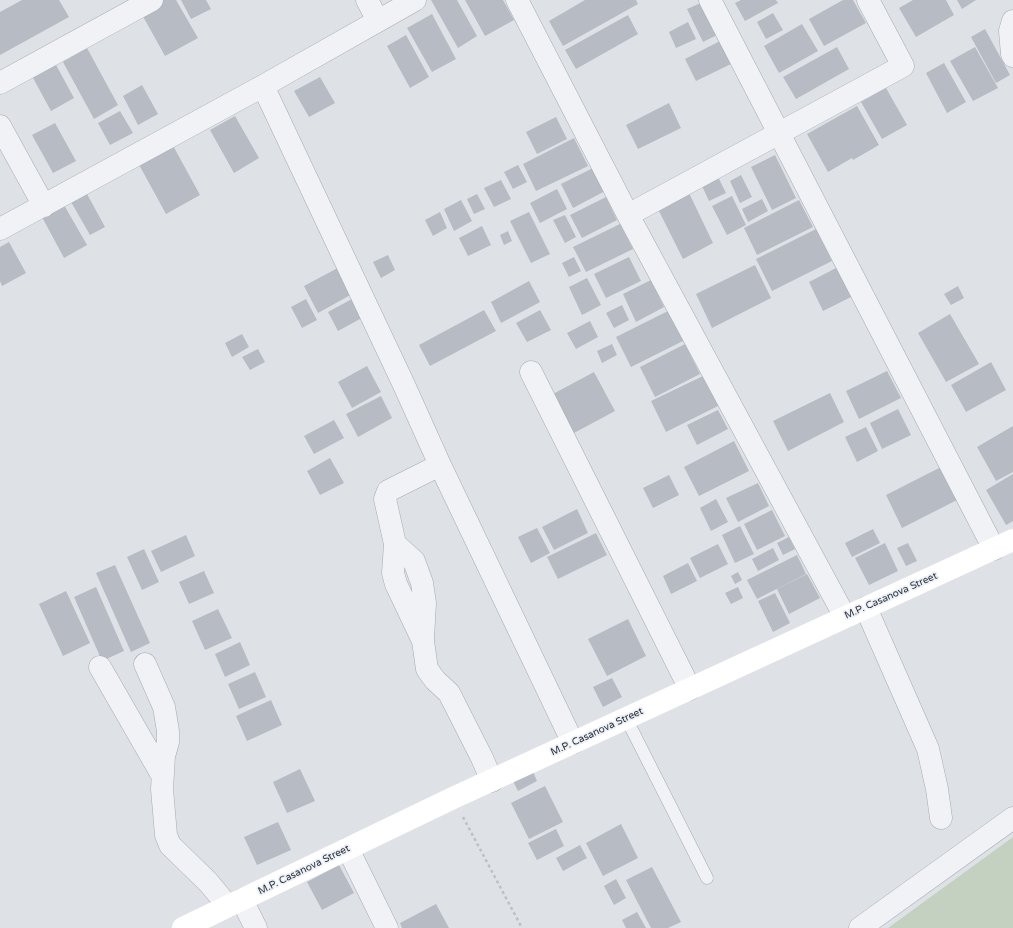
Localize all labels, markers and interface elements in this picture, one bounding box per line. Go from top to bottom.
street label: M.P. Casanova Street [843,570,939,622]
street label: M.P. Casanova Street [549,705,645,759]
street label: M.P. Casanova Street [256,843,352,897]

